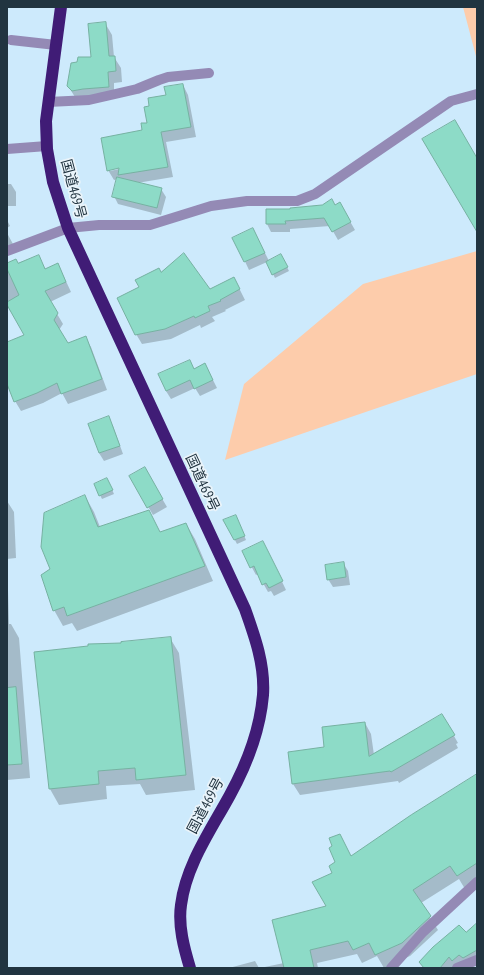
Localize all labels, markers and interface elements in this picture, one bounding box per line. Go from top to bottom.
street label: 国道469号 [57,157,89,221]
street label: 国道469号 [182,452,222,514]
street label: 国道469号 [184,775,228,837]

